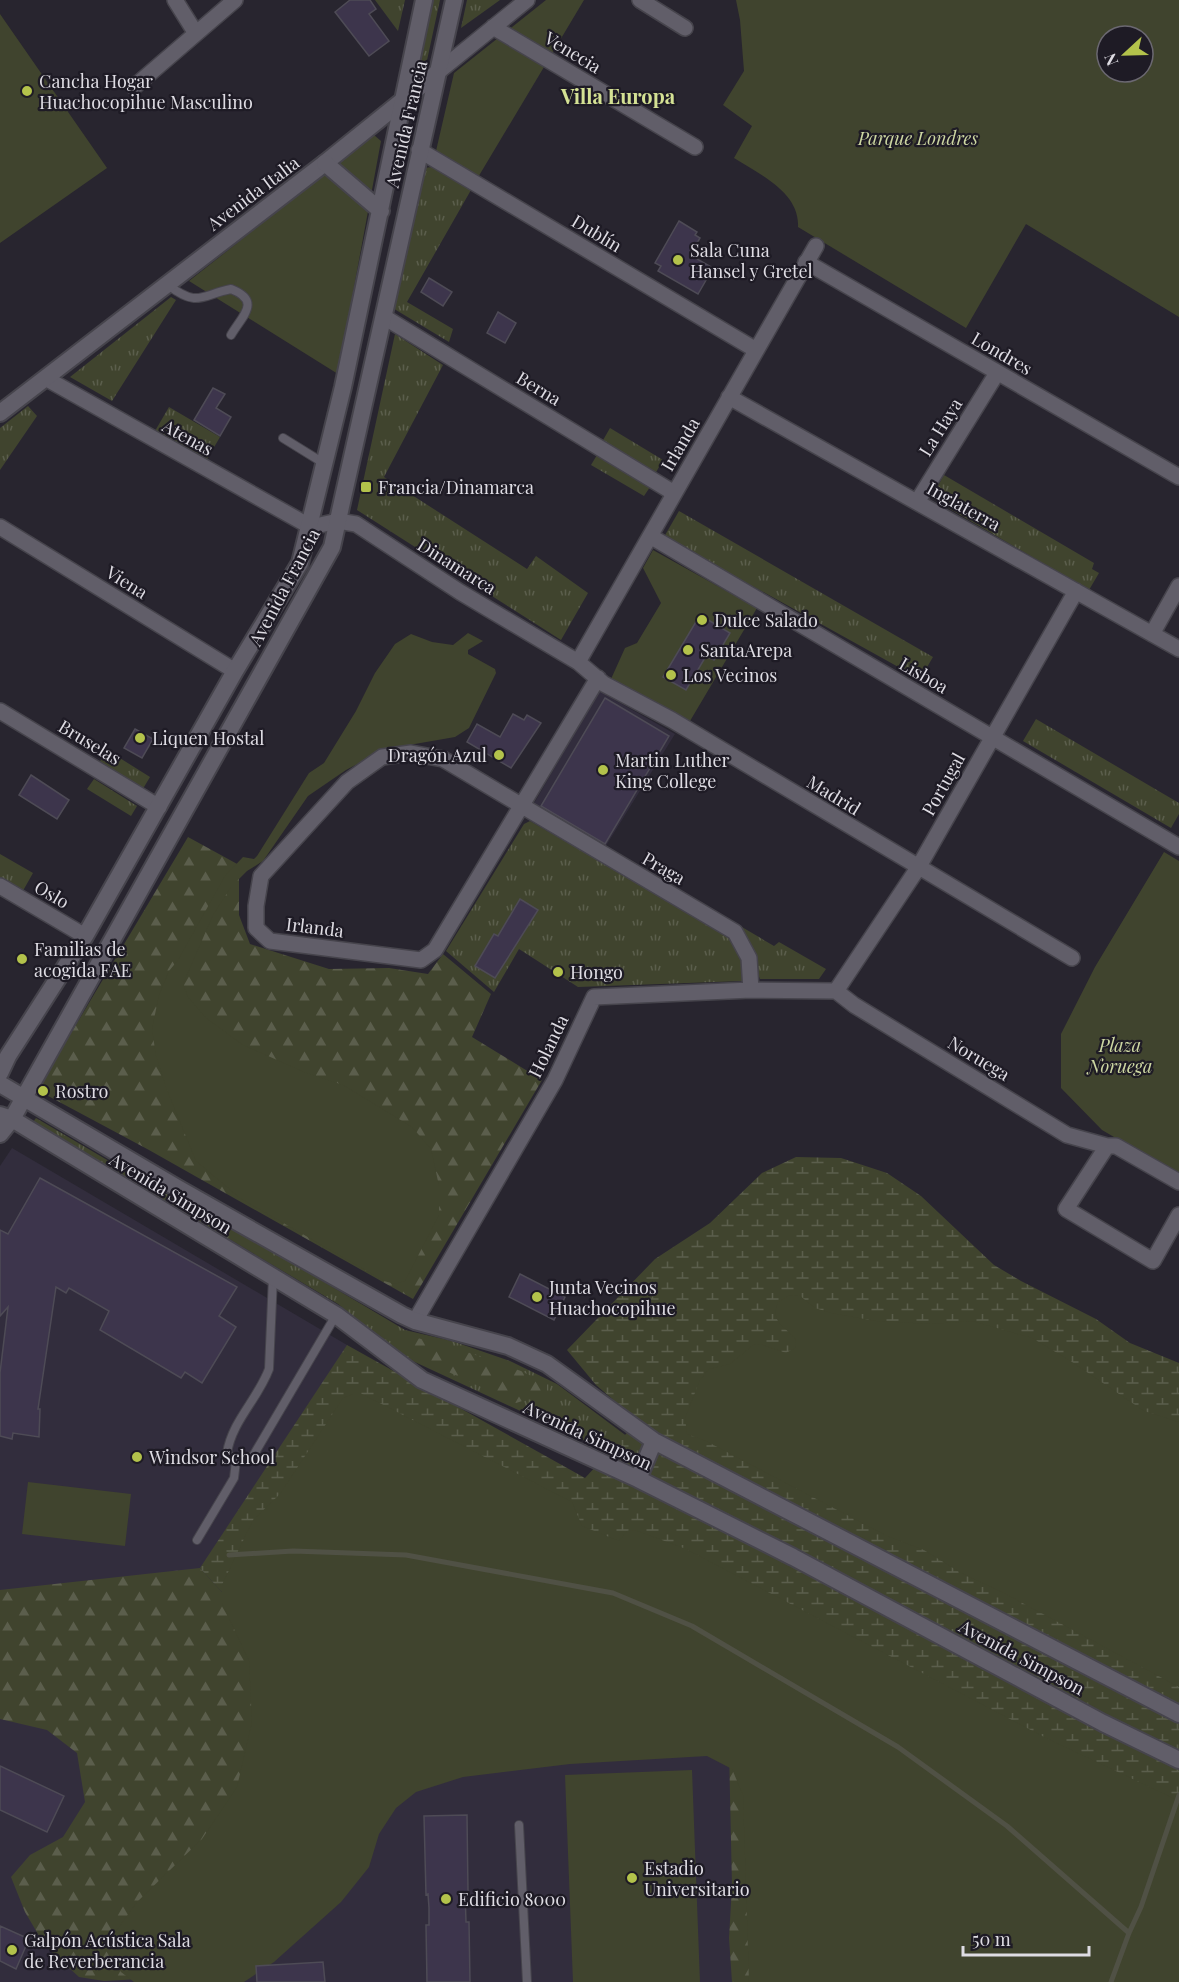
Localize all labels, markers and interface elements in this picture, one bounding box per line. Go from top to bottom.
north arrow [1095,24,1155,84]
street label: Venecia [539,25,606,78]
text: N [1099,50,1123,69]
street label: Avenida Francia [379,58,432,191]
place label: Cancha Hogar Huachocopihue Masculino [39,69,253,114]
district label: Villa Europa [560,82,676,109]
marker: Cancha Hogar Huachocopihue Masculino [20,84,34,98]
park label: Parque Londres [857,126,978,150]
street label: Avenida Italia [201,150,304,236]
street label: Dublín [567,209,627,257]
place label: Sala Cuna Hansel y Gretel [690,238,813,283]
marker: Sala Cuna Hansel y Gretel [671,253,685,267]
street label: Londres [967,326,1037,380]
street label: Berna [512,365,566,411]
street label: La Haya [913,393,967,461]
street label: Atenas [157,413,218,461]
street label: Irlanda [655,413,705,475]
place label: Francia/Dinamarca [378,475,534,499]
street label: Inglaterra [923,476,1005,536]
marker: Francia/Dinamarca [359,480,373,494]
street label: Avenida Francia [242,524,325,651]
street label: Dinamarca [413,532,501,600]
street label: Viena [101,559,152,604]
place label: Dulce Salado [714,608,818,632]
marker: Dulce Salado [695,613,709,627]
place label: SantaArepa [700,638,792,662]
marker: SantaArepa [681,643,695,657]
street label: Lisboa [895,651,953,699]
place label: Los Vecinos [683,663,777,687]
marker: Los Vecinos [664,668,678,682]
street label: Bruselas [54,714,126,770]
place label: Liquen Hostal [152,726,264,750]
marker: Liquen Hostal [133,731,147,745]
place label: Dragón Azul [388,743,487,767]
marker: Dragón Azul [492,748,506,762]
place label: Martin Luther King College [615,748,730,793]
street label: Portugal [916,748,970,820]
marker: Martin Luther King College [596,763,610,777]
street label: Madrid [803,770,866,821]
street label: Praga [638,846,690,890]
street label: Oslo [30,875,74,914]
street label: Irlanda [285,912,345,942]
place label: Familias de acogida FAE [34,937,131,982]
marker: Familias de acogida FAE [15,952,29,966]
place label: Hongo [570,960,623,984]
marker: Hongo [551,965,565,979]
street label: Holanda [522,1010,574,1081]
street label: Noruega [944,1030,1014,1086]
park label: Plaza Noruega [1086,1033,1152,1078]
place label: Rostro [55,1079,109,1103]
marker: Rostro [36,1084,50,1098]
street label: Avenida Simpson [104,1146,237,1239]
place label: Junta Vecinos Huachocopihue [548,1275,676,1320]
marker: Junta Vecinos Huachocopihue [530,1290,544,1304]
street label: Avenida Simpson [519,1394,656,1475]
place label: Windsor School [148,1445,275,1469]
marker: Windsor School [130,1450,144,1464]
street label: Avenida Simpson [954,1613,1089,1700]
place label: Estadio Universitario [644,1856,750,1901]
marker: Estadio Universitario [625,1871,639,1885]
place label: Edificio 8000 [458,1887,566,1911]
marker: Edificio 8000 [439,1892,453,1906]
scale bar [963,1919,1089,1957]
text: 50 m [972,1927,1011,1951]
place label: Galpón Acústica Sala de Reverberancia [24,1928,191,1973]
marker: Galpón Acústica Sala de Reverberancia [5,1943,19,1957]

